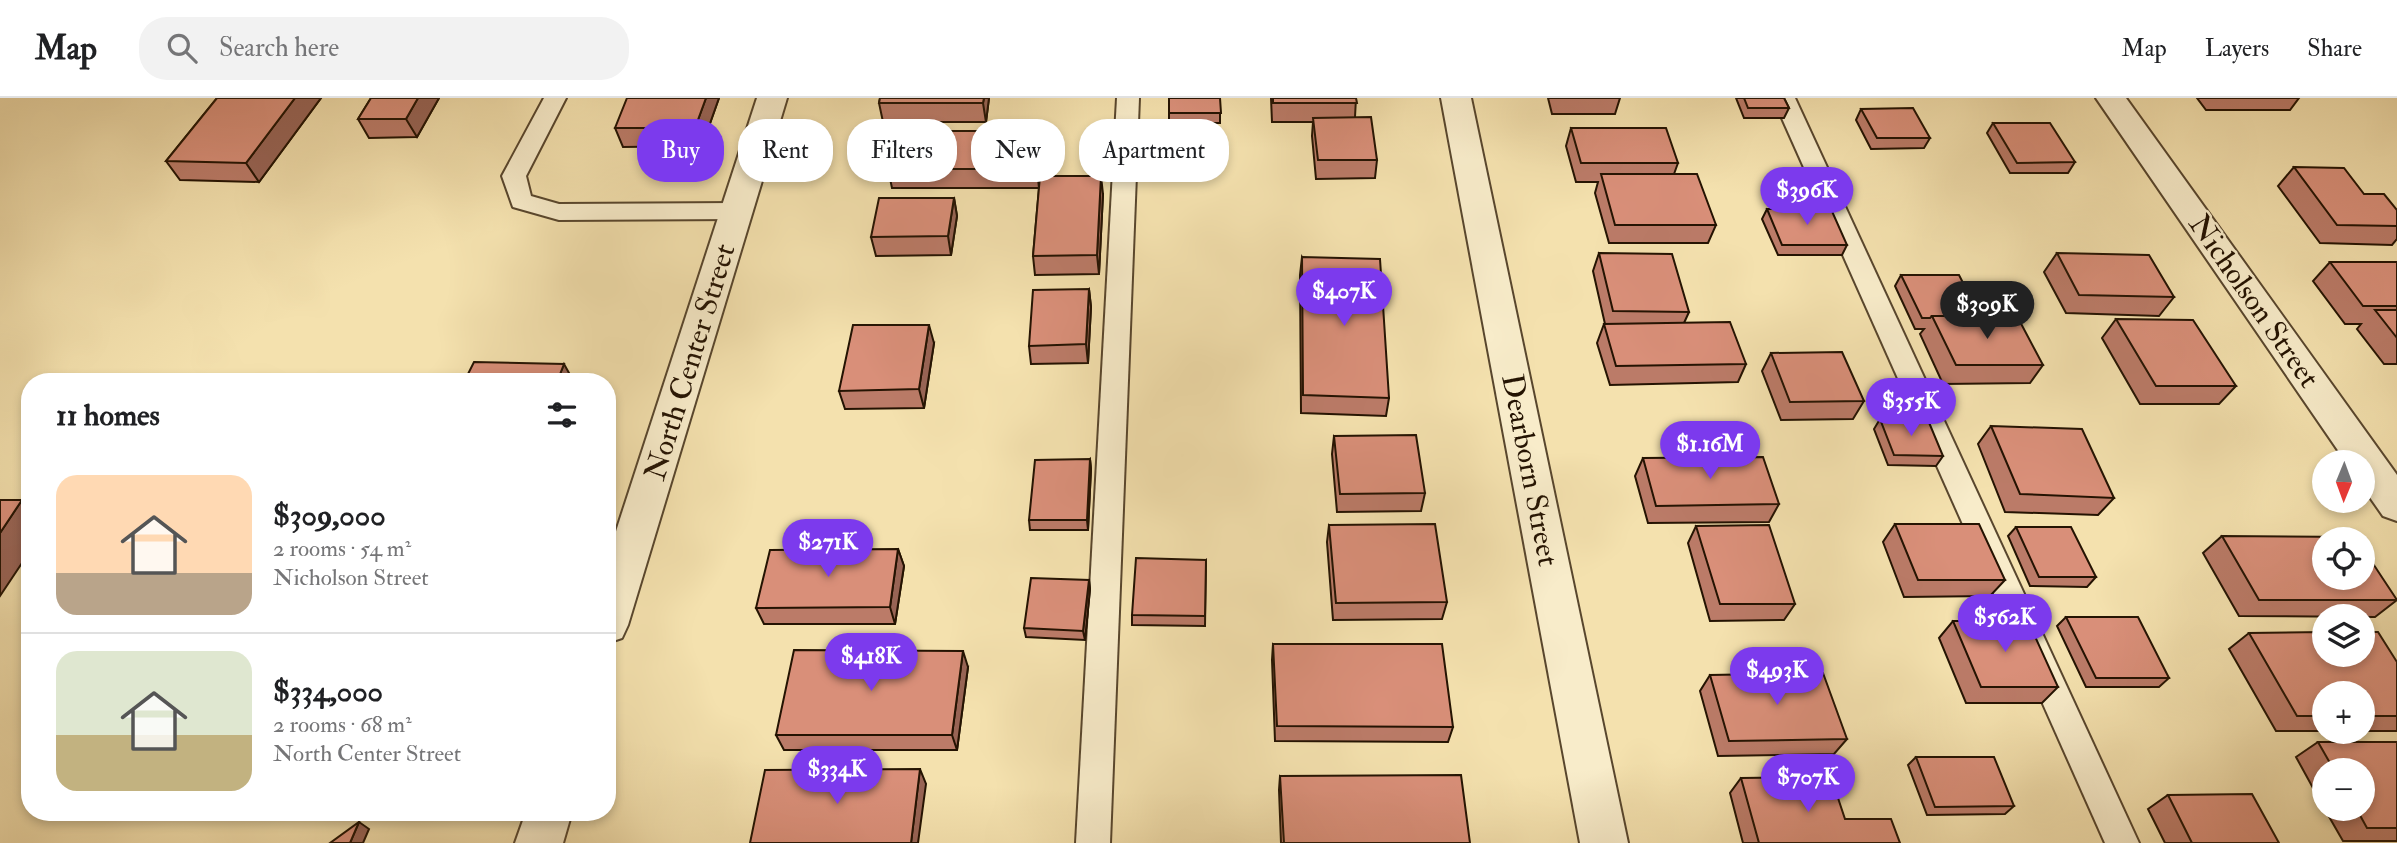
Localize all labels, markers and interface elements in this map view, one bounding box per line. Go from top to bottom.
search box [139,17,629,80]
text: Map [35,28,97,69]
icon: search [163,29,201,67]
text: Search here [219,32,339,64]
text: Map [2122,33,2167,64]
text: Layers [2205,33,2269,64]
text: Share [2307,33,2362,64]
chip: Buy [637,119,724,182]
chip: Rent [738,119,833,182]
chip: Filters [847,119,957,182]
chip: New [971,119,1065,182]
chip: Apartment [1079,119,1229,182]
pin: $396K [1758,167,1856,227]
text: $396K [1776,175,1838,204]
street label: Nicholson Street [2181,207,2328,395]
street label: North Center Street [636,239,744,485]
pin: $407K [1295,268,1393,328]
text: $407K [1312,276,1376,305]
pin: $309K [1938,282,2036,341]
text: $309K [1956,289,2018,318]
street label: Dearborn Street [1493,371,1567,569]
pin: $355K [1862,378,1960,438]
text: $355K [1882,386,1940,415]
icon: filters [543,396,581,434]
text: 11 homes [56,397,160,434]
pin: $1.16M [1653,422,1767,481]
text: $1.16M [1676,429,1744,458]
north arrow [2312,450,2375,513]
map controls [2312,450,2375,821]
text: $309,000 [273,497,386,534]
icon: home [112,503,196,587]
pin: $271K [779,519,877,579]
text: $271K [798,527,858,556]
button: locate [2312,527,2375,590]
text: 2 rooms · 54 m² [273,534,411,563]
text: Nicholson Street [273,563,429,592]
pin: $562K [1956,594,2054,654]
text: $562K [1974,602,2036,631]
button: layers [2312,604,2375,667]
pin: $418K [822,634,920,693]
text: $418K [841,641,901,670]
pin: $493K [1728,648,1826,707]
text: $493K [1746,655,1808,684]
text: $334,000 [273,673,383,710]
icon: home [112,679,196,763]
button: + [2312,681,2375,744]
text: 2 rooms · 68 m² [273,710,412,739]
text: North Center Street [273,739,461,768]
pin: $334K [788,746,886,806]
text: $334K [807,754,867,783]
pin: $707K [1759,754,1857,814]
button: − [2312,758,2375,821]
text: $707K [1777,762,1839,791]

